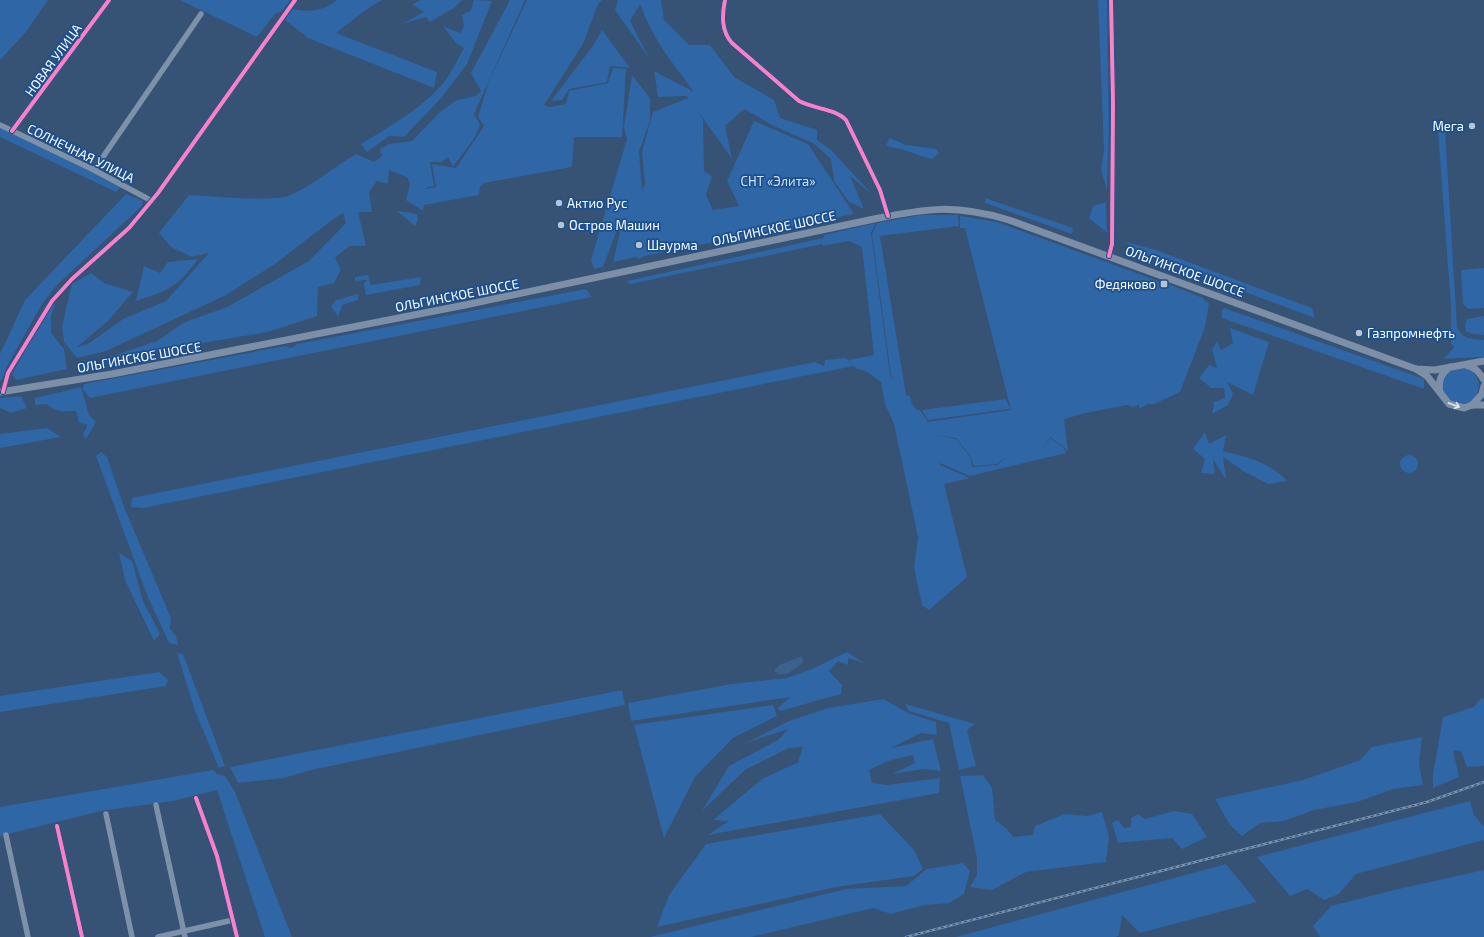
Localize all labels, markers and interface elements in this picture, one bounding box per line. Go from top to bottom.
street label: НОВАЯ УЛИЦА [21,21,85,99]
place label: Мега [1432,118,1464,134]
street label: СОЛНЕЧНАЯ УЛИЦА [25,120,137,186]
marker: Мега [1467,121,1477,131]
park label: СНТ «Элита» [740,173,816,189]
place label: Актио Рус [567,195,627,211]
marker: Актио Рус [554,198,564,208]
street label: ОЛЬГИНСКОЕ ШОССЕ [711,207,837,249]
place label: Остров Машин [569,217,660,233]
marker: Остров Машин [556,220,566,230]
place label: Шаурма [647,237,698,253]
marker: Шаурма [634,240,644,250]
street label: ОЛЬГИНСКОЕ ШОССЕ [1123,242,1247,300]
street label: ОЛЬГИНСКОЕ ШОССЕ [394,275,520,315]
place label: Федяково [1095,276,1156,292]
marker: Федяково [1159,279,1169,289]
place label: Газпромнефть [1367,325,1455,341]
marker: Газпромнефть [1354,328,1364,338]
street label: ОЛЬГИНСКОЕ ШОССЕ [76,338,202,376]
one-way arrow [1448,402,1460,409]

